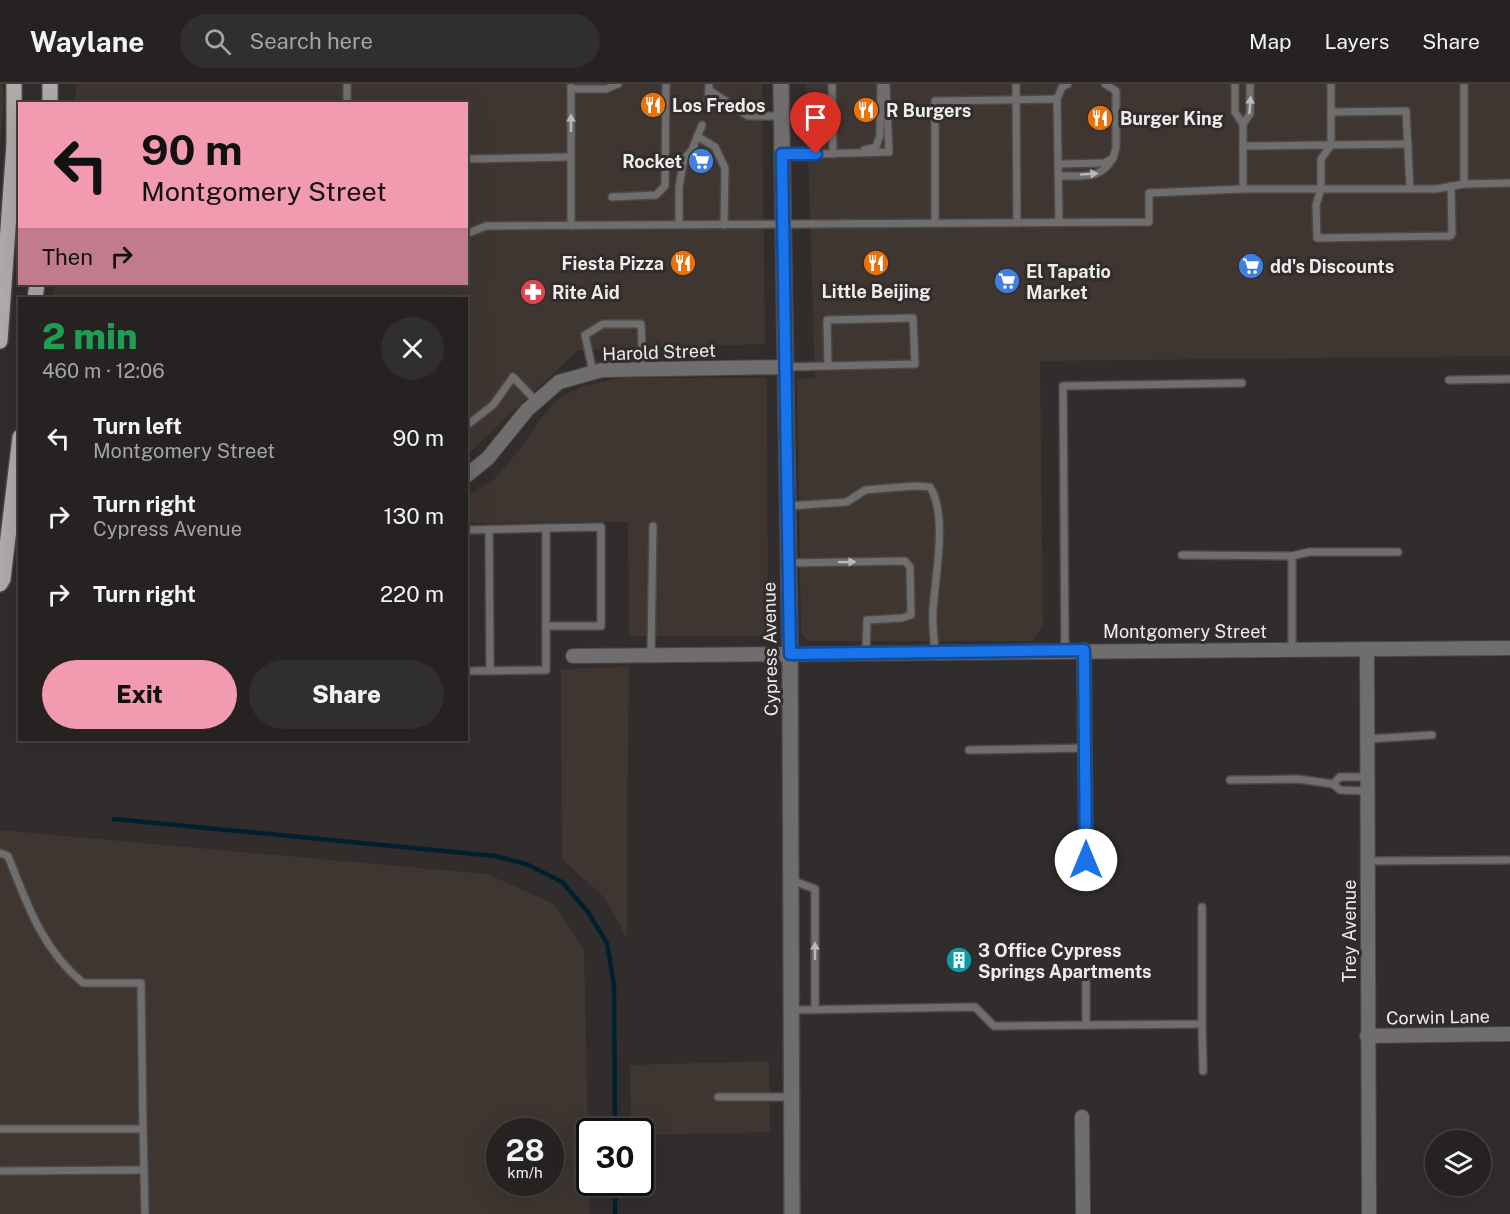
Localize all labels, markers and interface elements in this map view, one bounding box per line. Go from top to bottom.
search box [180,14,600,68]
text: Waylane [30,25,144,58]
icon: search [201,25,234,58]
text: Search here [249,28,373,54]
text: Map [1249,29,1292,54]
text: Layers [1325,29,1389,54]
text: Share [1422,29,1480,54]
restaurant icon: Los Fredos [638,90,668,120]
pin [790,92,841,154]
place label: Los Fredos [672,95,766,116]
restaurant icon: R Burgers [851,95,881,125]
one-way arrow [1245,95,1254,114]
place label: R Burgers [886,100,971,121]
icon: arrive [799,101,832,134]
restaurant icon: Burger King [1085,103,1115,133]
place label: Burger King [1120,108,1223,129]
one-way arrow [566,114,576,133]
text: 90 m [141,125,243,174]
icon: left [42,126,120,204]
supermarket icon: Rocket [686,146,716,176]
place label: Rocket [622,151,682,172]
one-way arrow [1080,170,1099,179]
text: Montgomery Street [141,175,387,207]
icon: right [105,240,138,273]
text: Then [42,244,93,270]
restaurant icon: Fiesta Pizza [668,248,698,278]
restaurant icon: Little Beijing [861,248,891,278]
supermarket icon: dd's Discounts [1236,251,1266,281]
place label: Fiesta Pizza [562,253,664,274]
place label: dd's Discounts [1270,256,1394,277]
place label: El Tapatio Market [1026,261,1111,303]
supermarket icon: El Tapatio Market [992,266,1022,296]
pharmacy icon: Rite Aid [518,277,548,307]
place label: Little Beijing [821,281,931,302]
place label: Rite Aid [552,282,620,303]
text: 2 min [42,315,138,357]
button: close [381,317,444,380]
street label: Harold Street [602,340,716,364]
text: 460 m · 12:06 [42,359,165,383]
text: Turn left [93,413,182,439]
icon: left [42,422,75,455]
text: 90 m [393,425,444,451]
text: Montgomery Street [93,439,275,463]
text: Turn right [93,491,196,517]
icon: right [42,500,75,533]
text: 130 m [383,503,444,529]
text: Cypress Avenue [93,517,242,541]
one-way arrow [838,557,857,567]
icon: right [42,578,75,611]
text: Turn right [93,581,196,607]
text: 220 m [380,581,444,607]
street label: Cypress Avenue [758,582,782,716]
street label: Montgomery Street [1103,621,1267,642]
button: Exit [42,660,237,729]
button: Share [249,660,444,729]
position arrow [1054,828,1118,892]
street label: Trey Avenue [1339,880,1360,982]
place label: 3 Office Cypress Springs Apartments [978,940,1152,982]
one-way arrow [810,942,820,961]
building icon: 3 Office Cypress Springs Apartments [944,945,974,975]
street label: Corwin Lane [1386,1006,1490,1028]
speed limit sign: 30 [576,1118,654,1196]
map controls [1425,1130,1491,1196]
button: layers [1425,1130,1491,1196]
text: 28 [505,1132,545,1168]
text: km/h [507,1164,543,1181]

